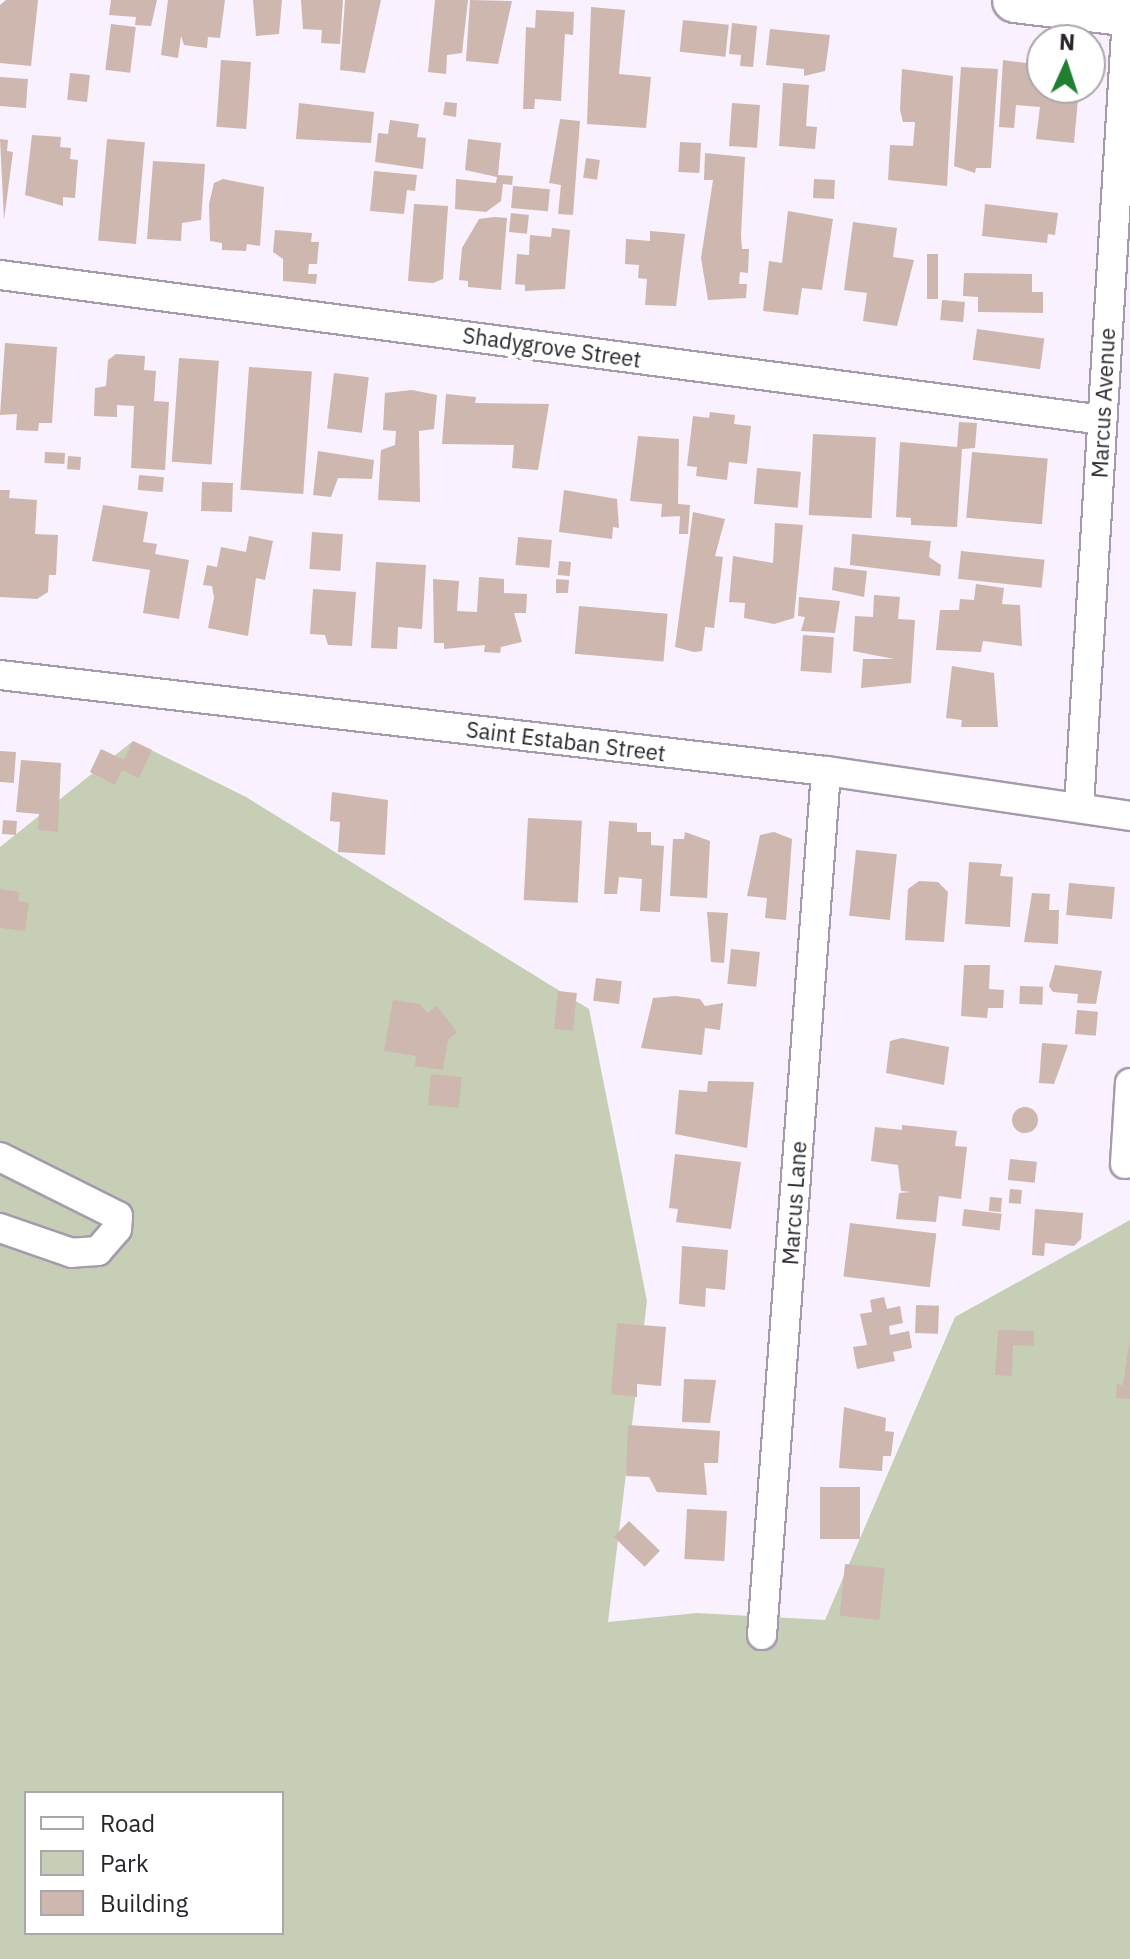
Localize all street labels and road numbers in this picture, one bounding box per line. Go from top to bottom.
street label: Shadygrove Street [461,321,643,373]
street label: Marcus Avenue [1086,327,1120,479]
street label: Saint Estaban Street [465,716,667,766]
street label: Marcus Lane [776,1140,812,1266]

